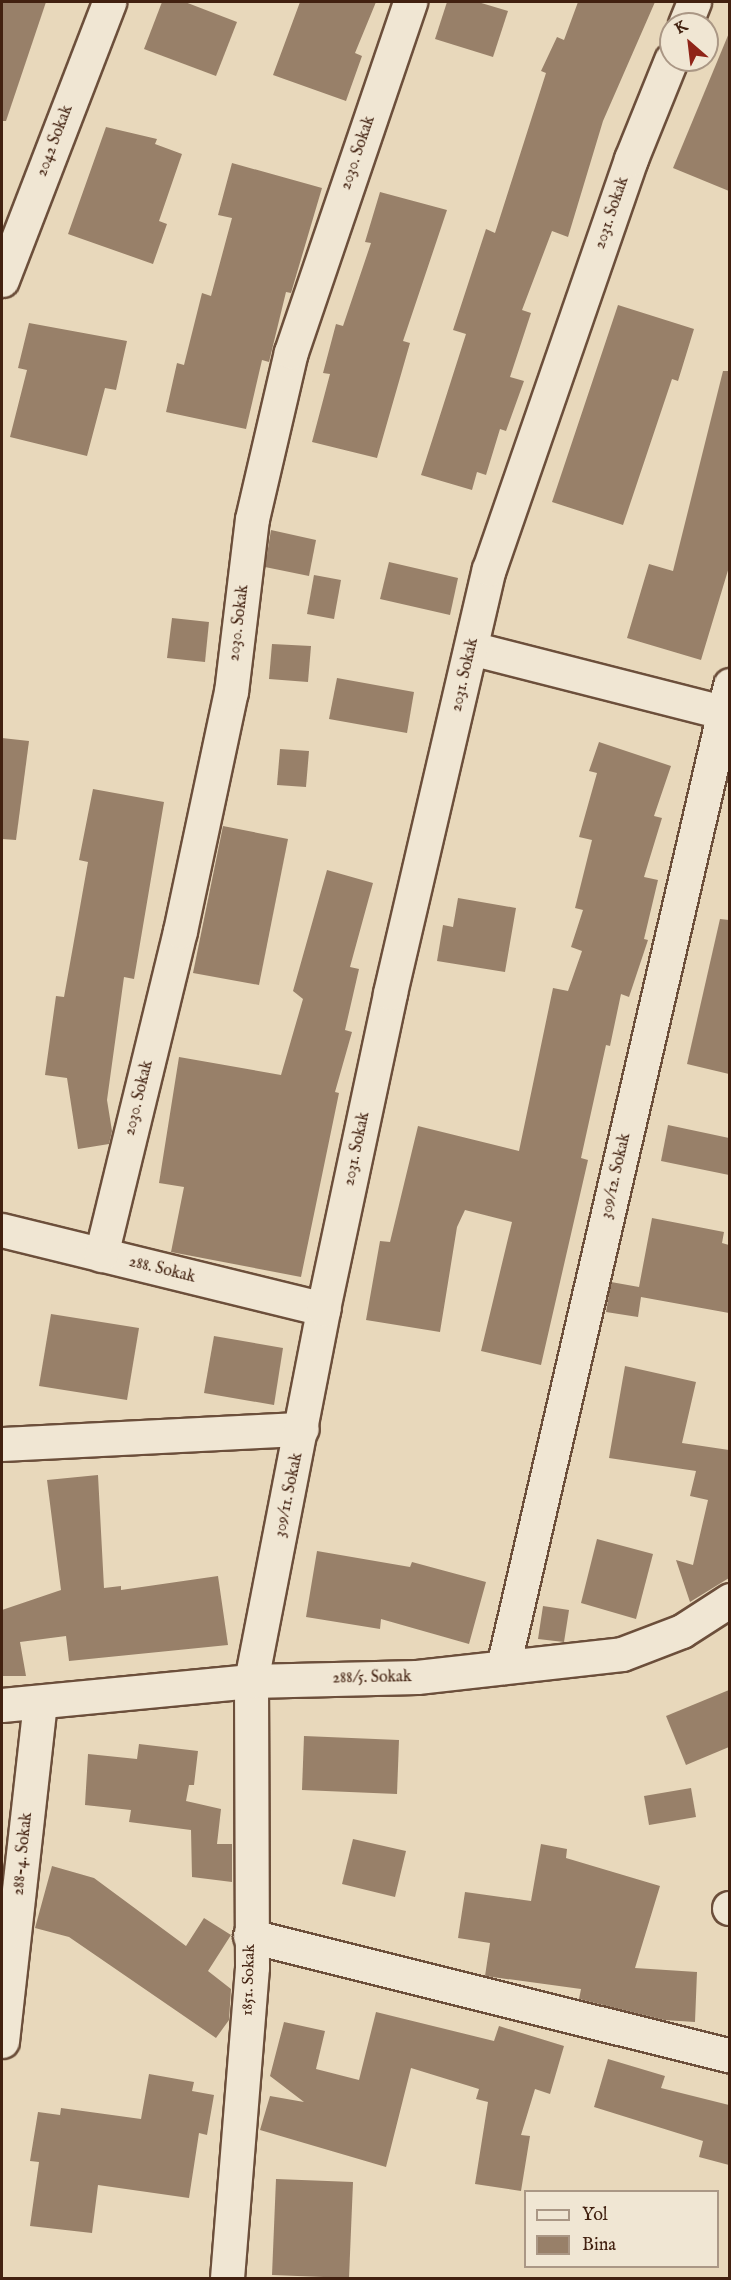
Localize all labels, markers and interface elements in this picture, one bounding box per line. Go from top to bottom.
north arrow [659,12,719,72]
text: K [672,16,691,39]
street label: 2042 Sokak [33,103,77,179]
street label: 2030. Sokak [336,114,380,192]
street label: 2031. Sokak [591,174,633,252]
street label: 2030. Sokak [225,584,253,662]
street label: 2031. Sokak [447,636,483,714]
street label: 2030. Sokak [120,1058,158,1138]
street label: 2031. Sokak [340,1110,374,1188]
street label: 309/12. Sokak [597,1131,635,1221]
street label: 288. Sokak [127,1252,197,1288]
street label: 309/11. Sokak [271,1451,307,1539]
street label: 288/5. Sokak [332,1668,412,1688]
street label: 288-4. Sokak [9,1812,37,1896]
street label: 1851. Sokak [238,1944,260,2016]
legend [524,2190,719,2268]
text: Yol [582,2204,608,2227]
text: Bina [582,2234,616,2257]

